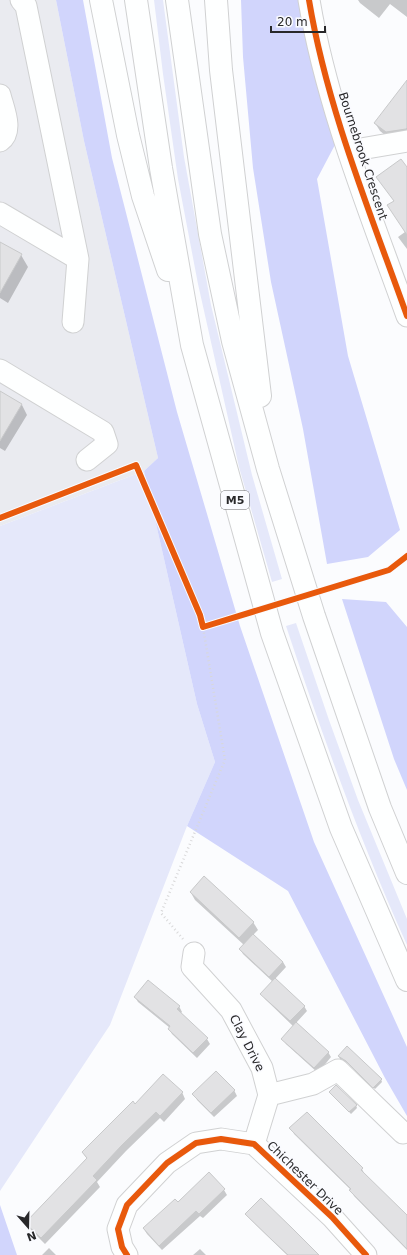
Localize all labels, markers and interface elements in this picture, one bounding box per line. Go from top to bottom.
scale bar [271,8,325,34]
text: 20 m [277,15,308,29]
street label: Bournebrook Crescent [336,90,390,222]
road number: M5 [221,491,249,509]
street label: Clay Drive [227,1012,267,1074]
street label: Chichester Drive [264,1138,346,1218]
north arrow [8,1207,48,1247]
text: N [25,1228,38,1244]

